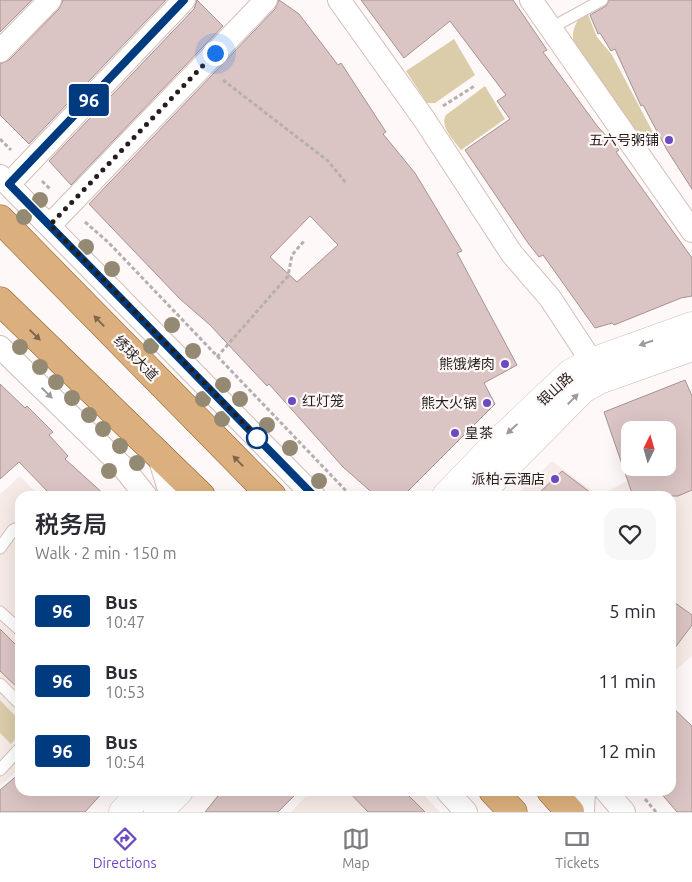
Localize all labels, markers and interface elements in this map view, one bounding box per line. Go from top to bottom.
your location [203,41,228,66]
line badge: 96 [66,84,112,116]
text: 96 [79,90,99,110]
place label: 五六号粥铺 [589,132,659,148]
marker: 五六号粥铺 [663,134,675,146]
one-way arrow [94,315,106,327]
one-way arrow [29,329,41,341]
street label: 绣球大道 [111,332,161,384]
one-way arrow [639,340,654,347]
place label: 熊饿烤肉 [439,356,495,372]
marker: 熊饿烤肉 [499,358,511,370]
street label: 银山路 [534,369,576,409]
one-way arrow [41,387,53,399]
place label: 红灯笼 [302,393,344,409]
one-way arrow [567,394,579,406]
marker: 红灯笼 [286,395,298,407]
place label: 熊大火锅 [421,395,477,411]
marker: 熊大火锅 [481,397,493,409]
north arrow [621,421,676,476]
map controls [621,421,676,476]
one-way arrow [506,423,518,435]
place label: 皇茶 [465,425,493,441]
unlabelled marker [246,427,268,449]
marker: 皇茶 [449,427,461,439]
one-way arrow [232,456,244,468]
place label: 派柏·云酒店 [472,471,545,487]
marker: 派柏·云酒店 [549,473,561,485]
button: heart [604,508,656,560]
text: 税务局 [35,511,107,538]
text: Walk · 2 min · 150 m [35,544,177,562]
text: Bus [105,591,138,613]
text: 5 min [609,600,656,622]
text: 96 [52,601,73,621]
text: 10:47 [105,613,145,631]
text: Bus [105,661,138,683]
text: 11 min [598,670,656,692]
text: 96 [52,671,73,691]
text: 10:53 [105,683,145,701]
text: Bus [105,731,138,753]
text: 12 min [598,740,656,762]
text: 96 [52,741,73,761]
text: 10:54 [105,753,145,771]
tab: Directions [93,825,157,871]
tab: Map [342,825,370,871]
tab: Tickets [555,825,599,871]

